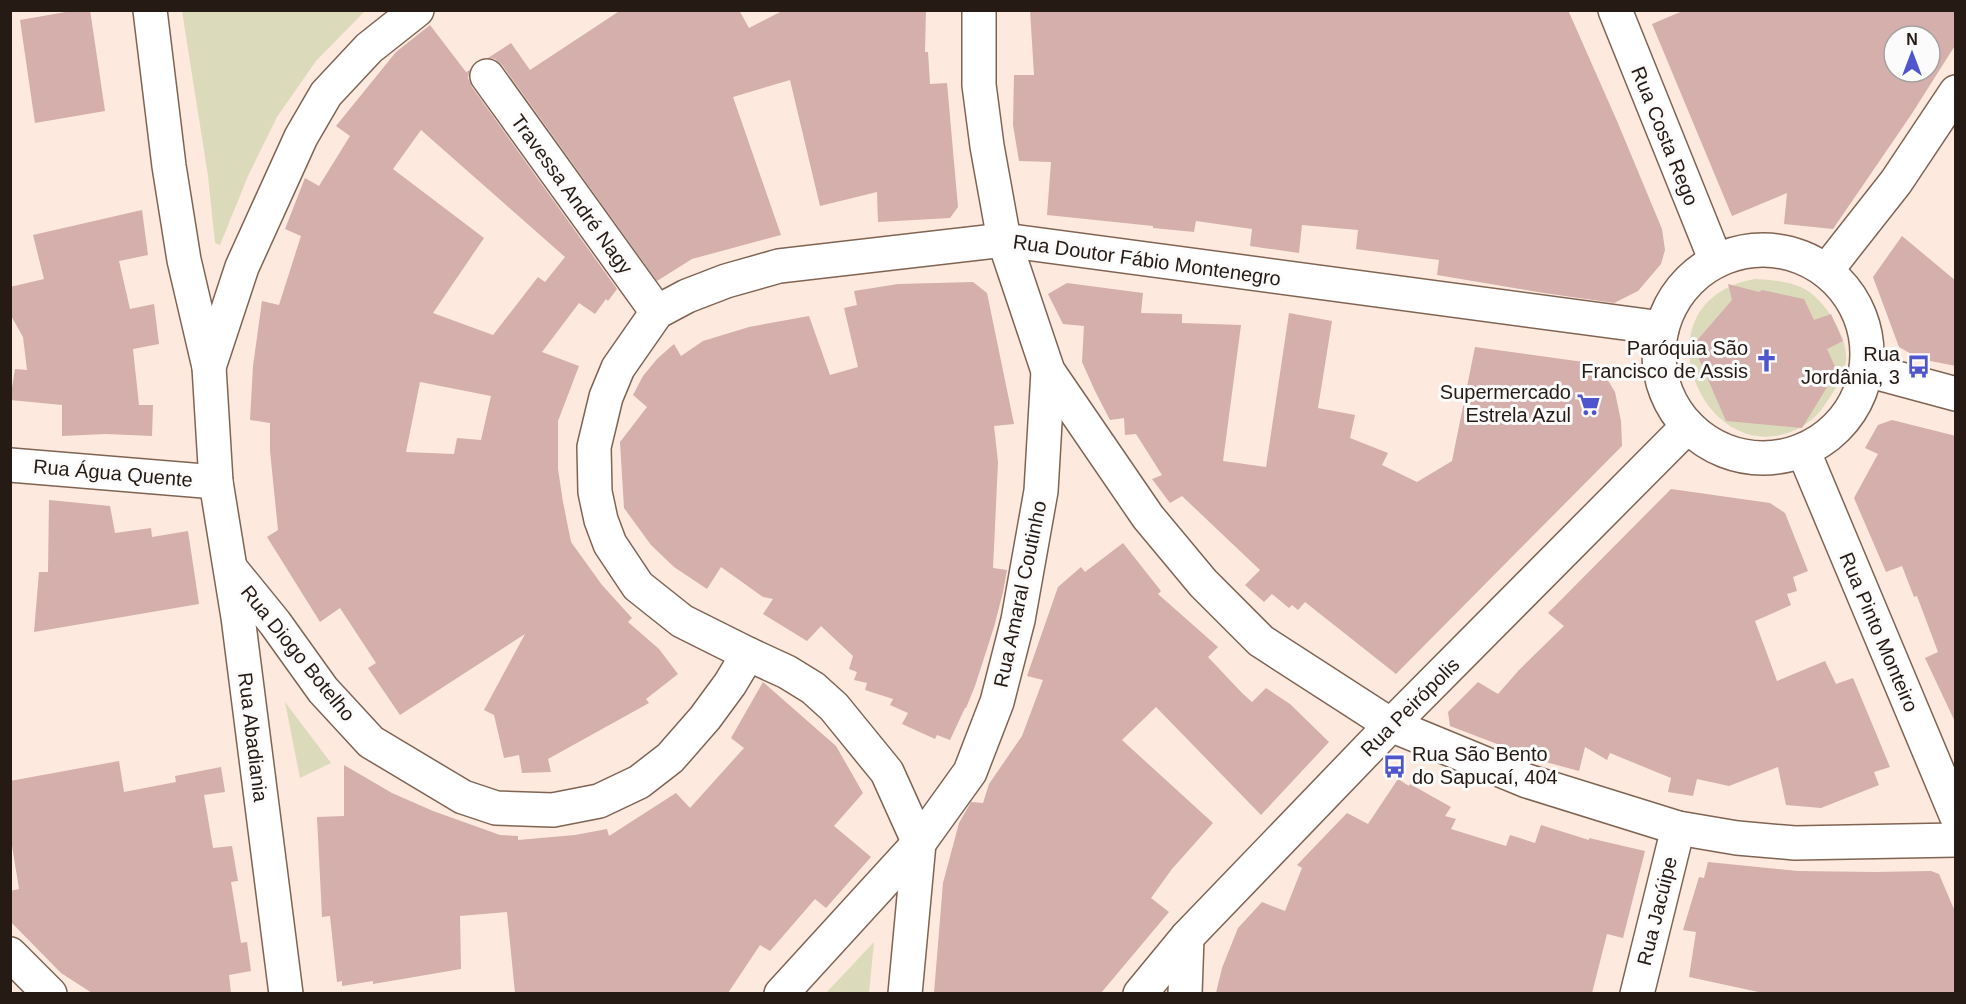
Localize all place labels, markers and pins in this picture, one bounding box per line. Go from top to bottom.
place label: Paróquia São Francisco de Assis [1581,337,1748,382]
place label: Rua Jordânia, 3 [1801,343,1901,388]
church icon: Paróquia São Francisco de Assis [1753,347,1779,373]
bus stop icon: Rua Jordânia, 3 [1905,353,1931,379]
place label: Supermercado Estrela Azul [1440,381,1571,426]
supermarket icon: Supermercado Estrela Azul [1576,391,1602,417]
place label: Rua São Bento do Sapucaí, 404 [1412,743,1558,788]
bus stop icon: Rua São Bento do Sapucaí, 404 [1381,753,1407,779]

